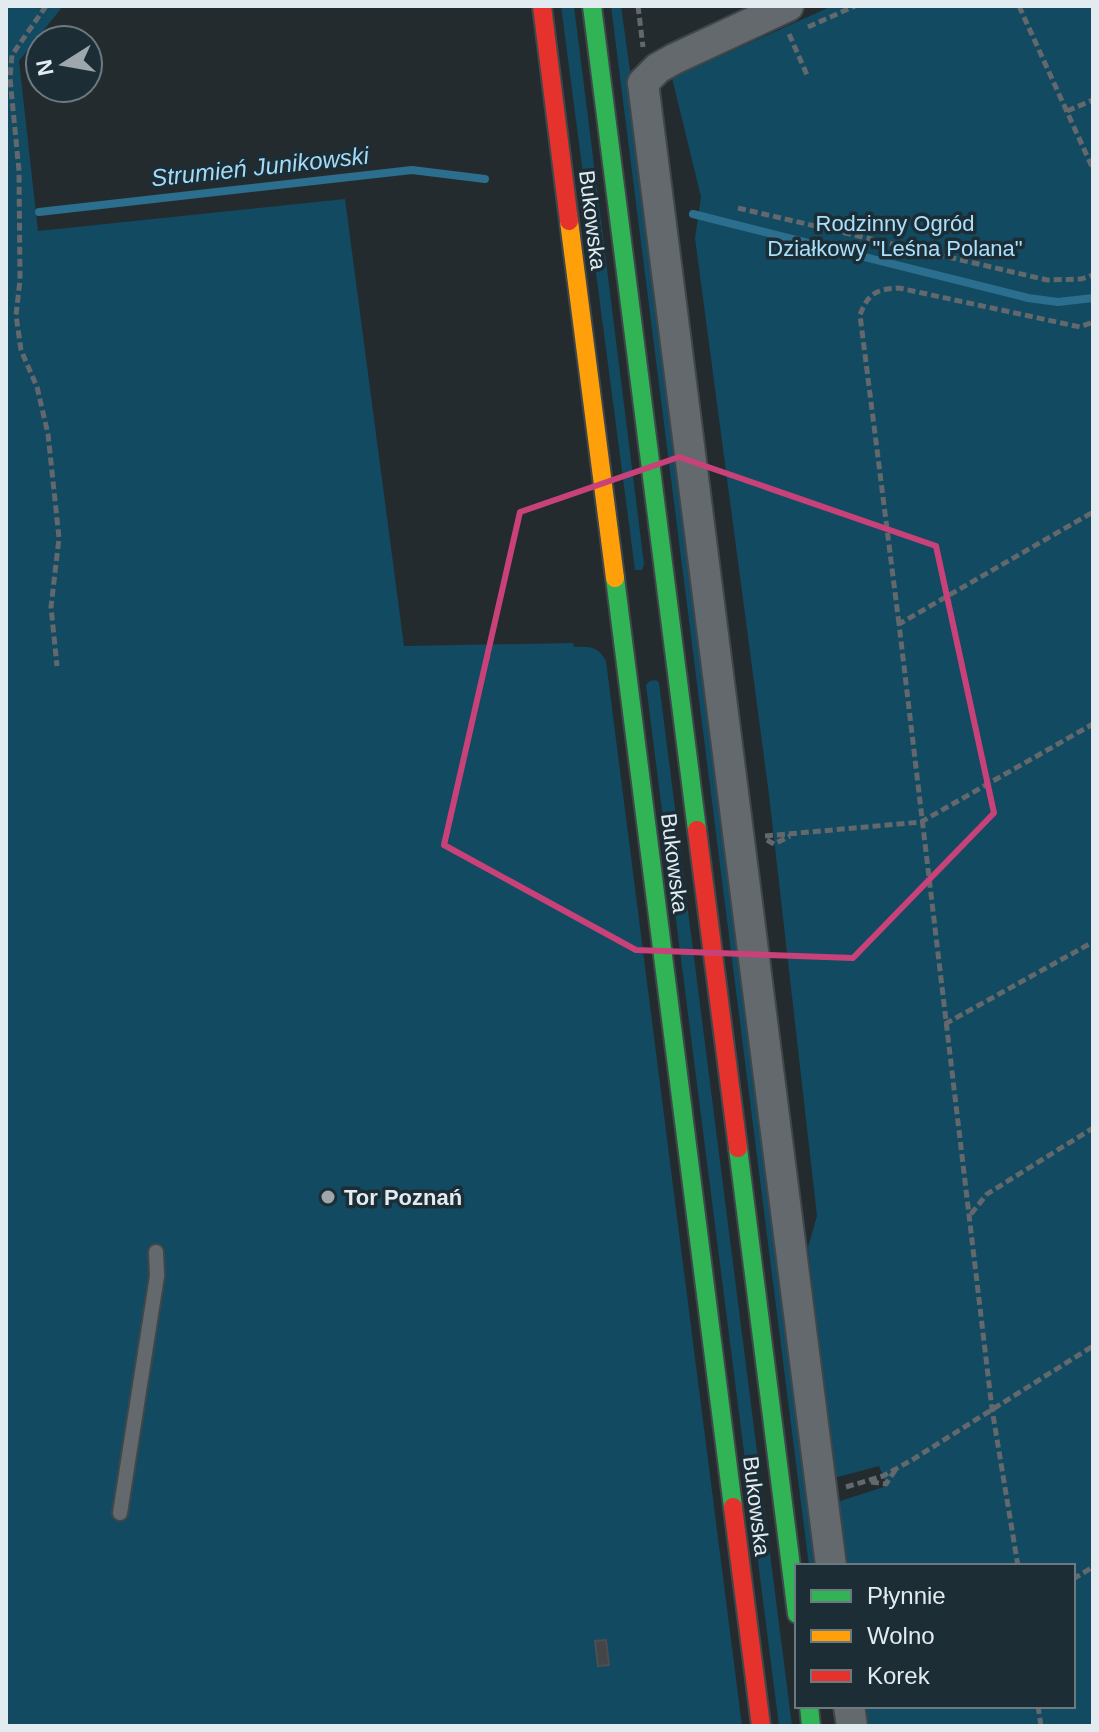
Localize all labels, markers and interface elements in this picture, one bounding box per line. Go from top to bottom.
north arrow [24,24,104,104]
text: N [31,58,59,78]
water label: Strumień Junikowski [150,142,371,191]
street label: Bukowska [574,169,611,272]
park label: Rodzinny Ogród Działkowy "Leśna Polana" [767,211,1023,261]
street label: Bukowska [656,812,693,915]
place label: Tor Poznań [344,1185,462,1210]
marker: Tor Poznań [319,1188,337,1206]
street label: Bukowska [738,1455,775,1558]
legend [795,1564,1075,1708]
text: Płynnie [867,1582,946,1609]
text: Wolno [867,1622,935,1649]
text: Korek [867,1662,931,1689]

